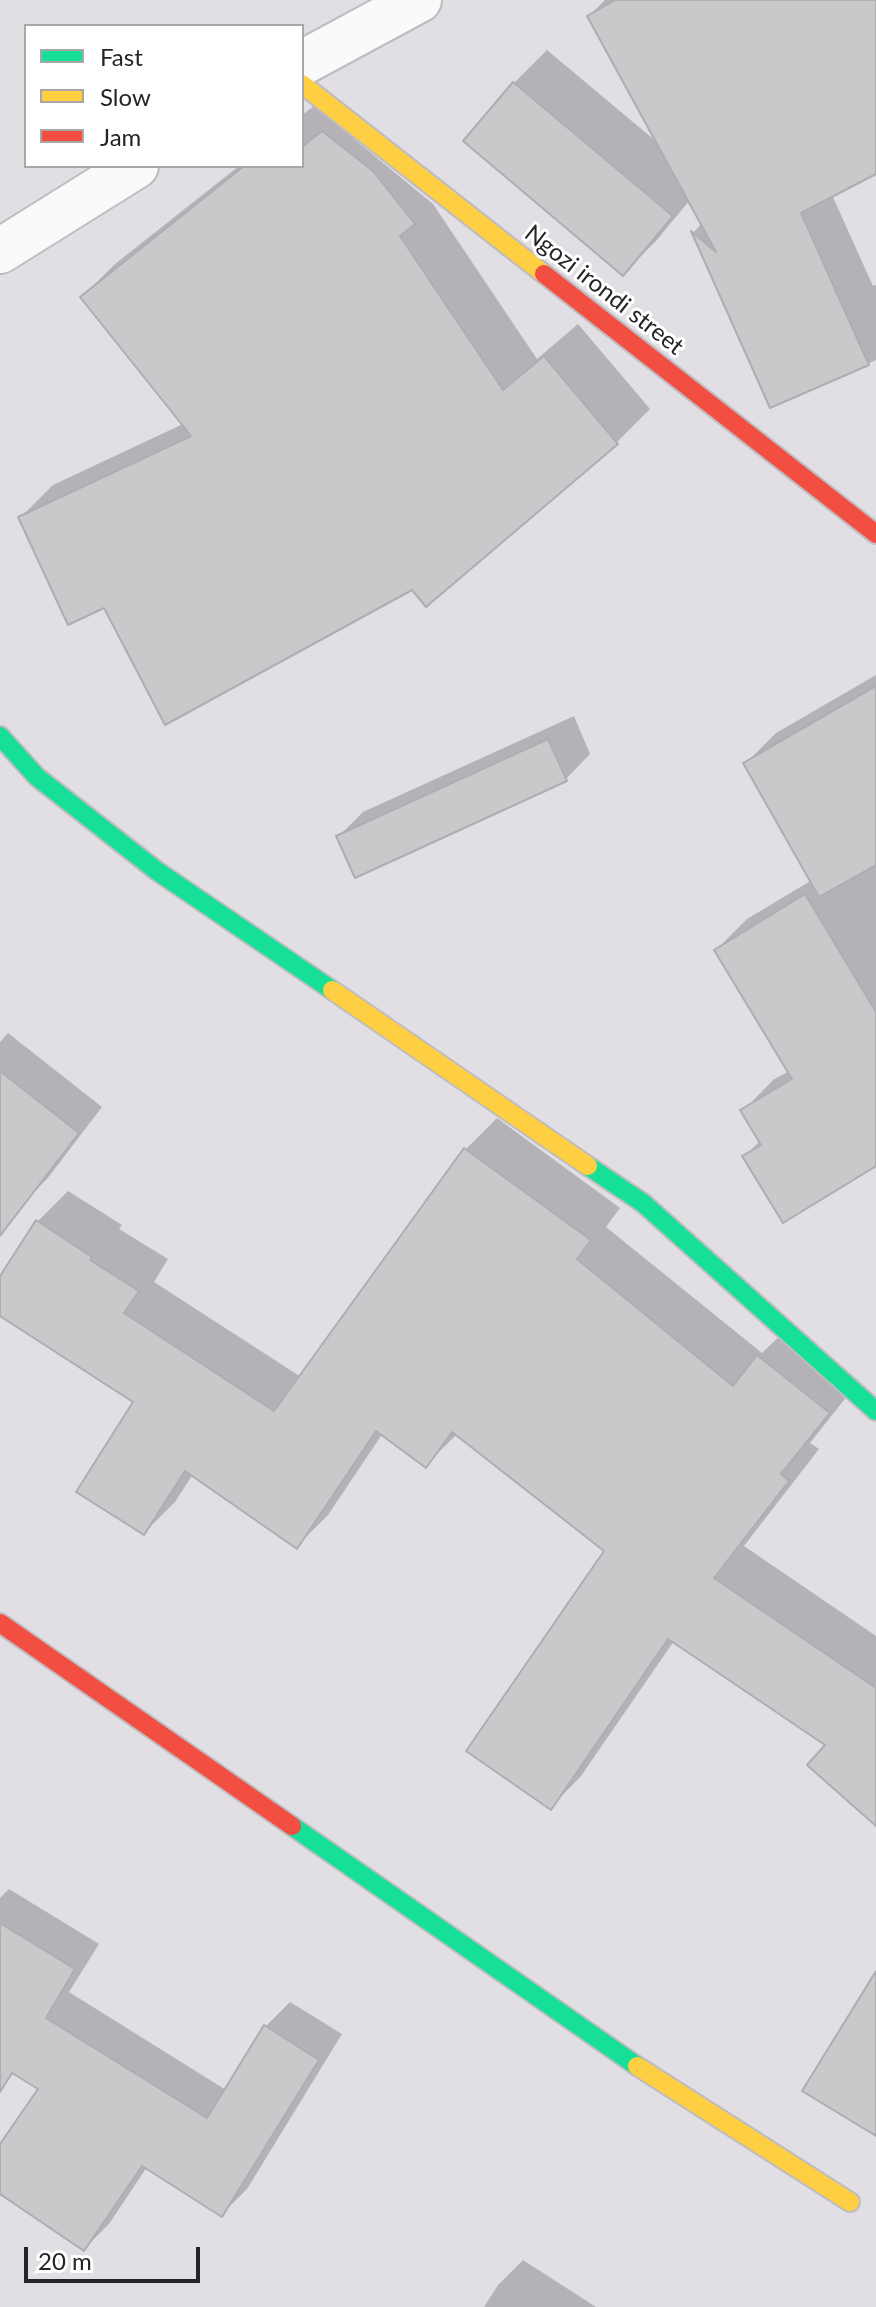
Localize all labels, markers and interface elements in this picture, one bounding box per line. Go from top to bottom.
legend [24,24,304,168]
text: Fast [100,42,143,71]
text: Slow [100,82,151,111]
text: Jam [100,122,141,151]
street label: Ngozi irondi street [519,219,689,361]
scale bar [28,2231,204,2281]
text: 20 m [38,2246,92,2275]

